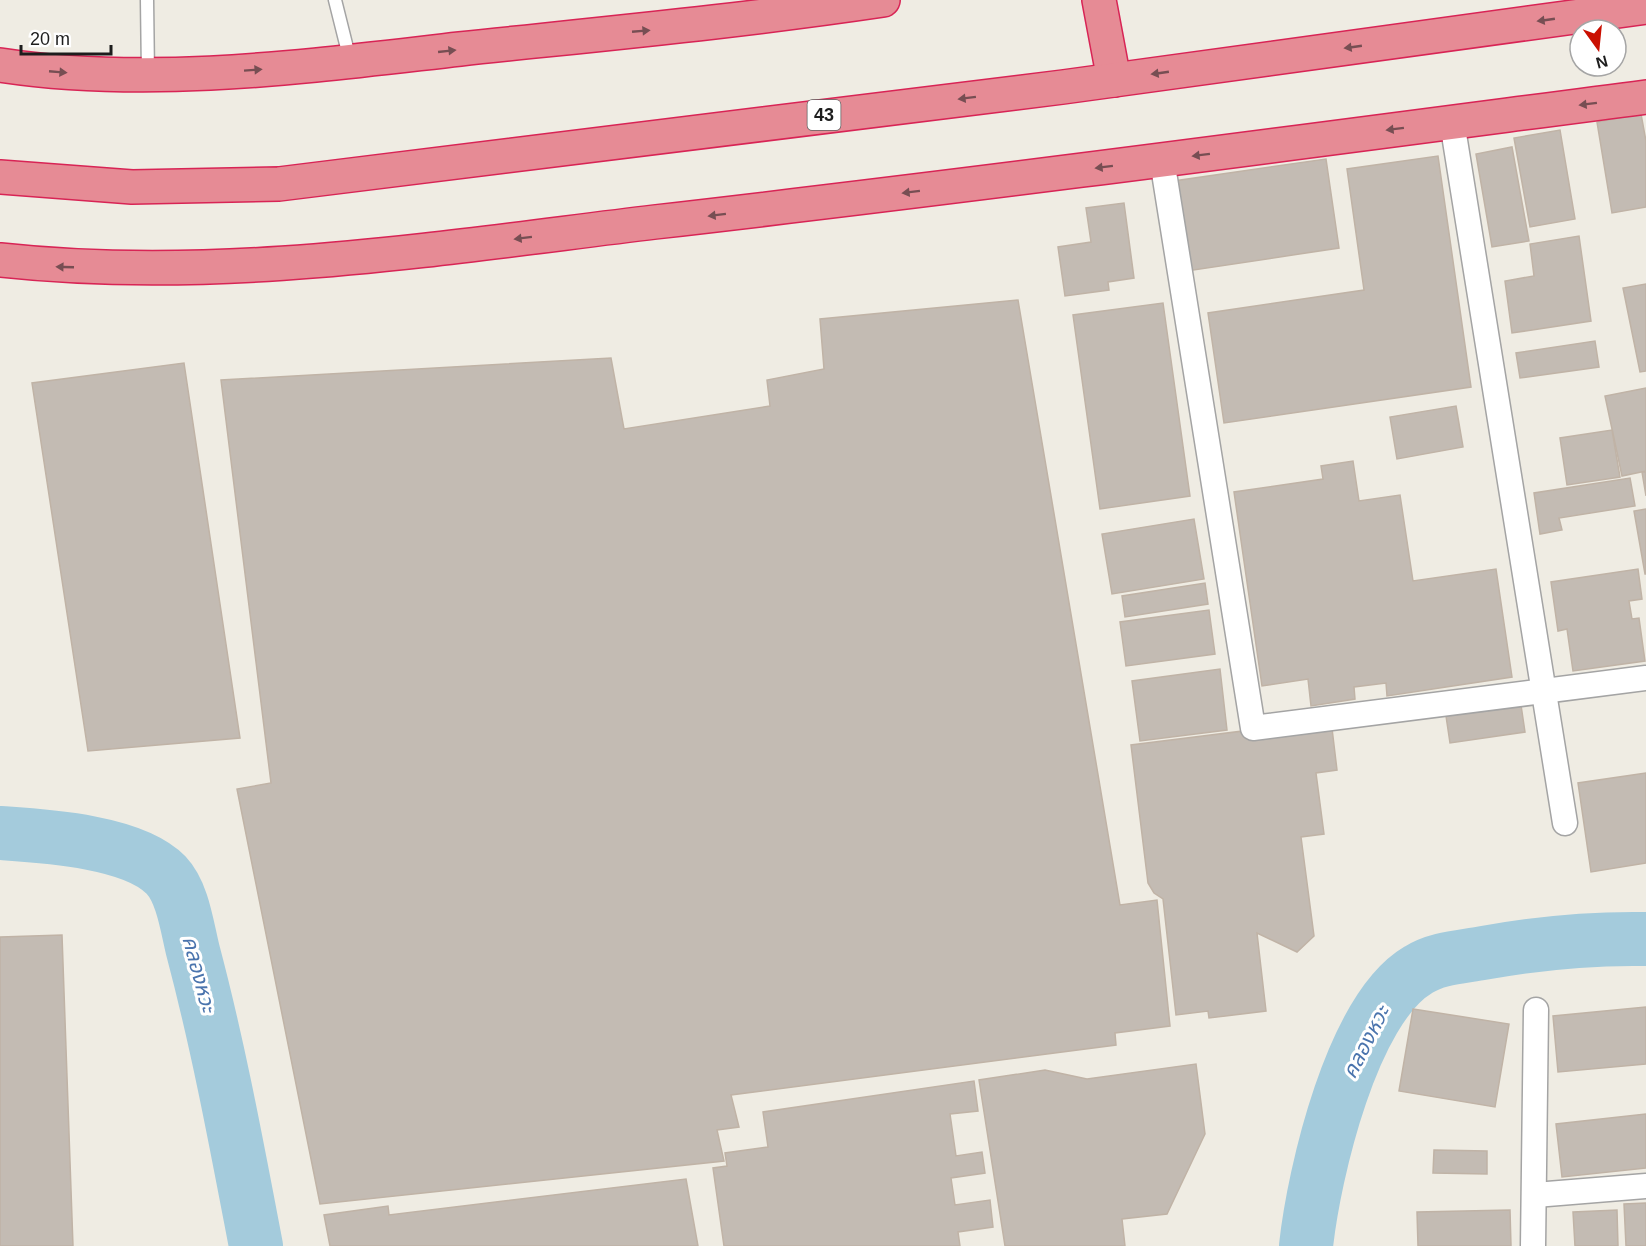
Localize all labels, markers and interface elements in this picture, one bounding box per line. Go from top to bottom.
one-way arrow [1537,16,1556,25]
scale bar [21,18,111,56]
north arrow [1568,18,1628,78]
one-way arrow [632,26,651,36]
text: 20 m [30,29,70,49]
one-way arrow [1344,42,1363,51]
one-way arrow [438,46,457,56]
text: N [1594,52,1610,72]
one-way arrow [243,65,262,74]
one-way arrow [49,67,68,76]
one-way arrow [1150,69,1169,78]
one-way arrow [957,93,976,103]
one-way arrow [1578,99,1597,109]
road number: 43 [808,100,840,130]
one-way arrow [1385,125,1404,134]
one-way arrow [1192,150,1211,159]
one-way arrow [1095,162,1114,172]
one-way arrow [901,187,920,196]
one-way arrow [708,210,727,220]
one-way arrow [514,233,533,242]
one-way arrow [56,262,75,271]
water label: คลองหวะ [178,933,221,1016]
water label: คลองหวะ [1338,1000,1394,1082]

